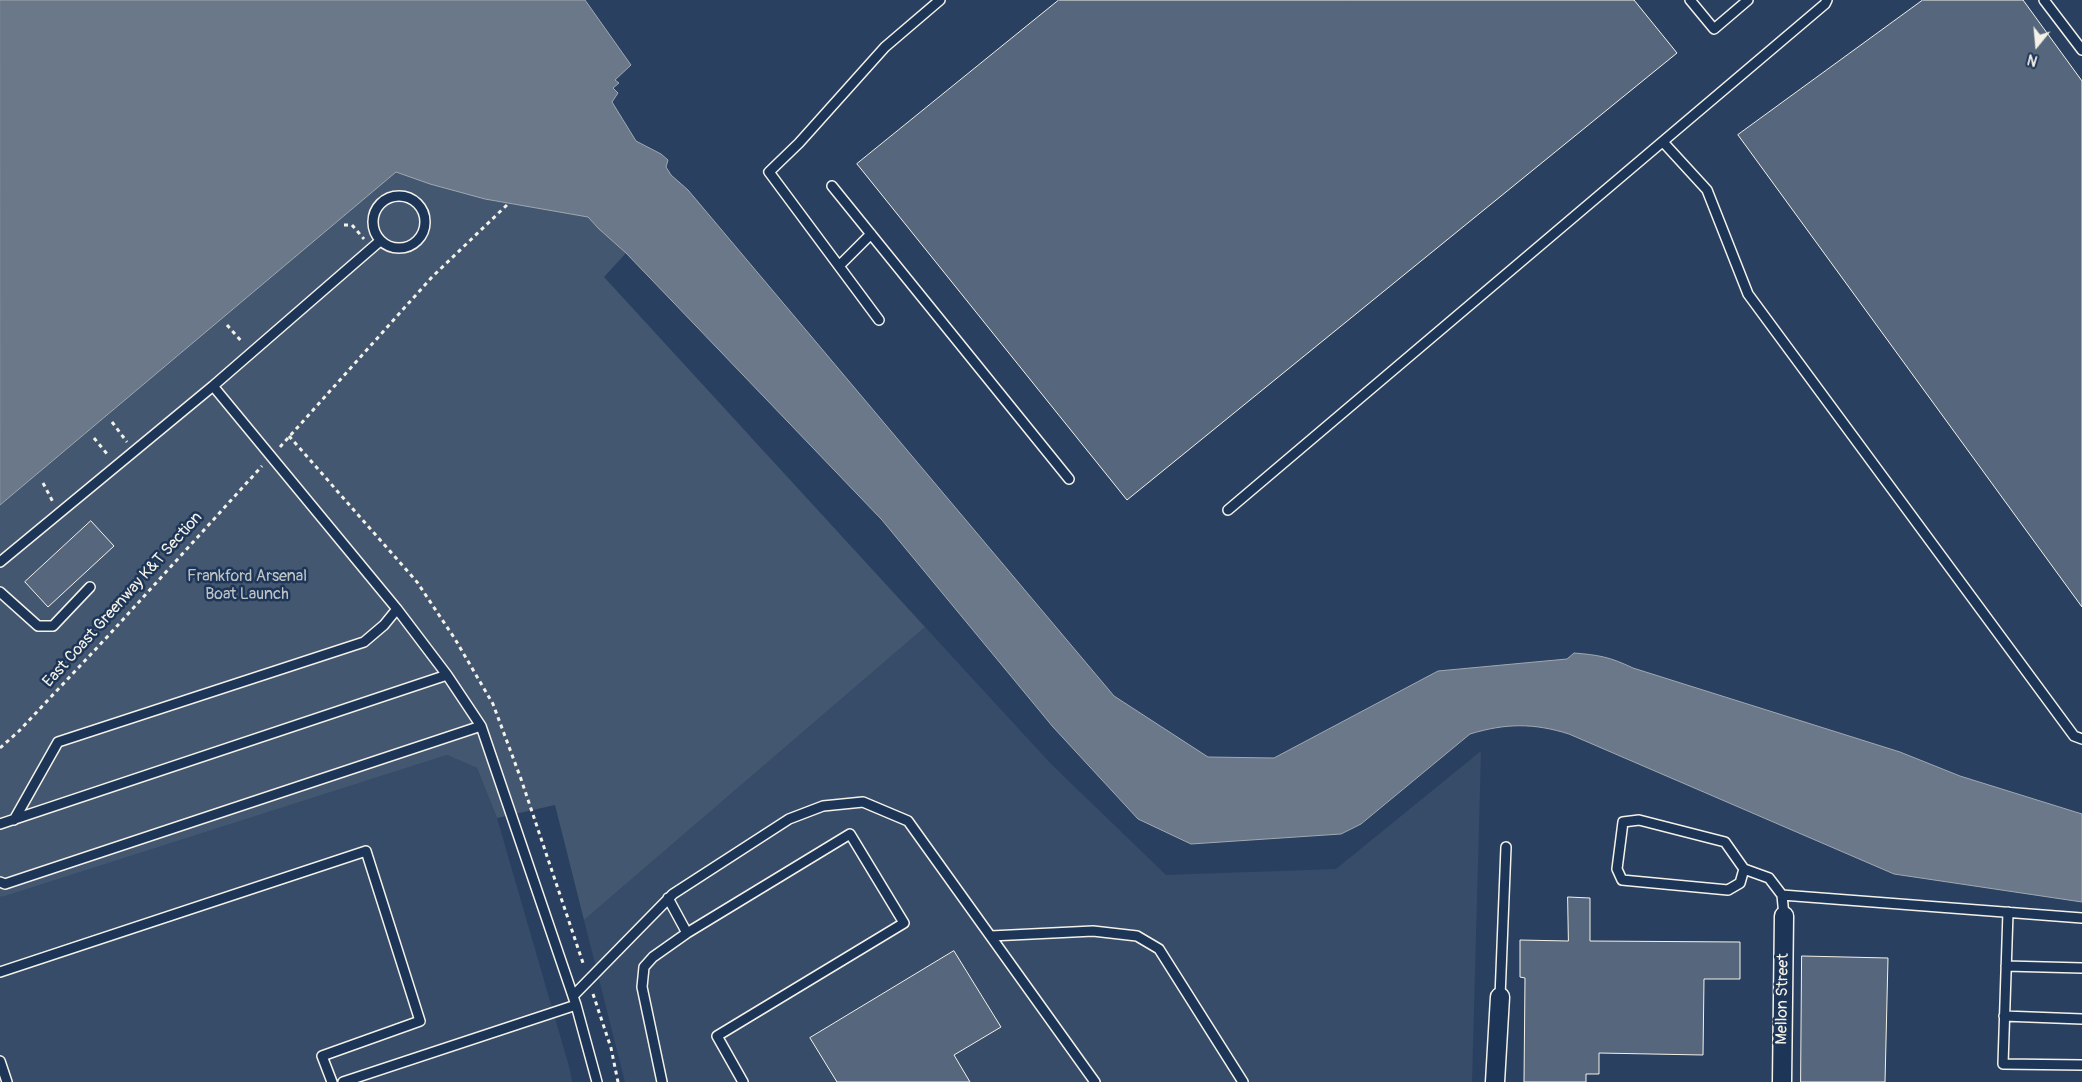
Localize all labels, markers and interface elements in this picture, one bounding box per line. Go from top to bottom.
north arrow [2012,20,2062,70]
text: N [2025,50,2039,69]
street label: East Coast Greenway K&T Section [39,508,207,692]
park label: Frankford Arsenal Boat Launch [187,567,307,605]
street label: Mellon Street [1773,953,1793,1045]

